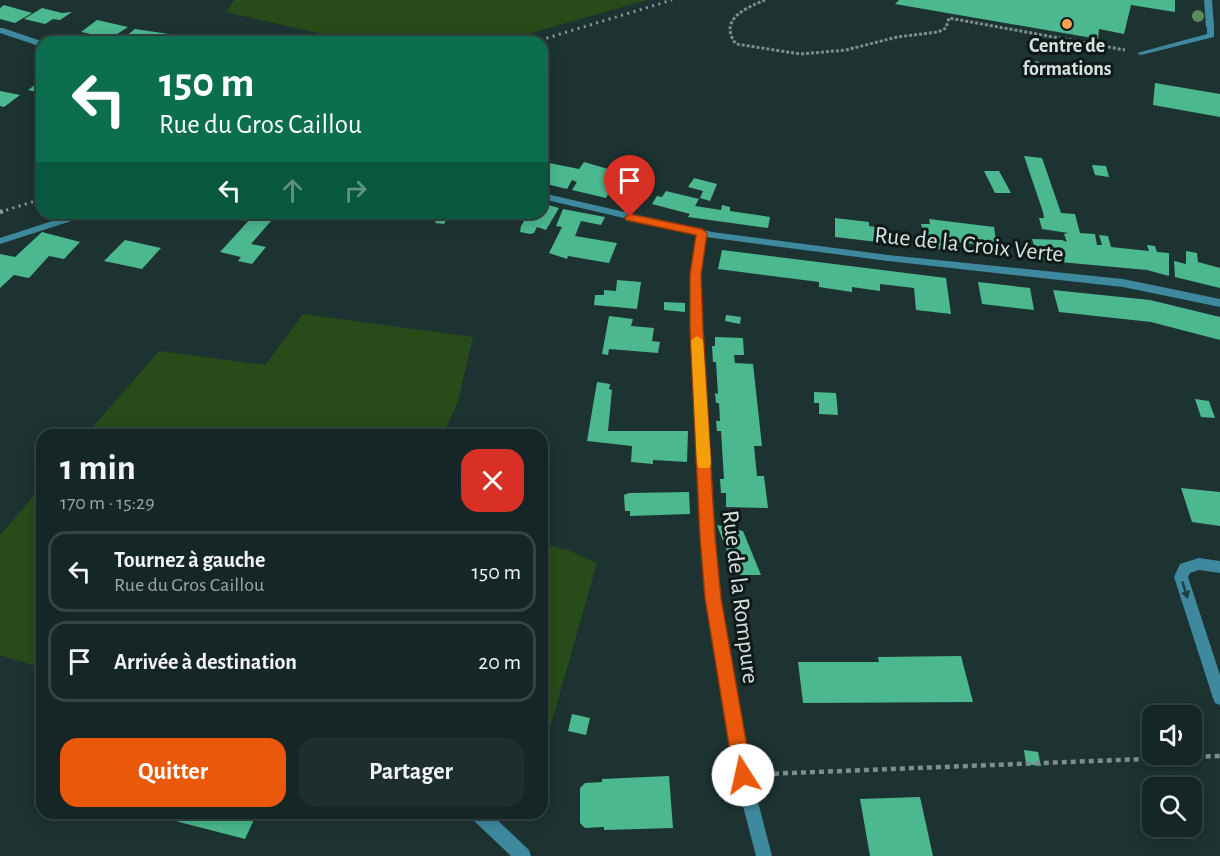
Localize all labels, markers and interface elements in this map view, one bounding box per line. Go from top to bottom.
marker: Centre de formations [1060,17,1074,31]
place label: Centre de formations [1023,36,1112,79]
icon: left [60,60,138,138]
text: 150 m [159,62,254,104]
text: Rue du Gros Caillou [159,111,362,138]
pin [604,155,655,217]
icon: arrive [613,164,646,197]
icon: left [213,174,246,207]
icon: ahead [276,174,309,207]
icon: right [339,174,372,207]
street label: Rue de la Croix Verte [873,223,1065,267]
button: close [461,449,524,512]
text: 1 min [60,450,136,486]
text: 170 m · 15:29 [60,493,155,513]
street label: Rue de la Rompure [717,509,763,685]
text: Tournez à gauche [114,549,265,571]
icon: left [63,555,96,588]
text: 150 m [471,561,521,583]
text: Rue du Gros Caillou [114,575,264,595]
one-way arrow [1181,581,1190,599]
icon: arrive [63,645,96,678]
text: Arrivée à destination [114,651,297,673]
text: 20 m [478,651,521,673]
map controls [1142,705,1202,837]
button: sound [1142,705,1202,765]
button: Quitter [60,738,286,807]
button: Partager [298,738,524,807]
position arrow [711,743,775,807]
button: search [1142,777,1202,837]

